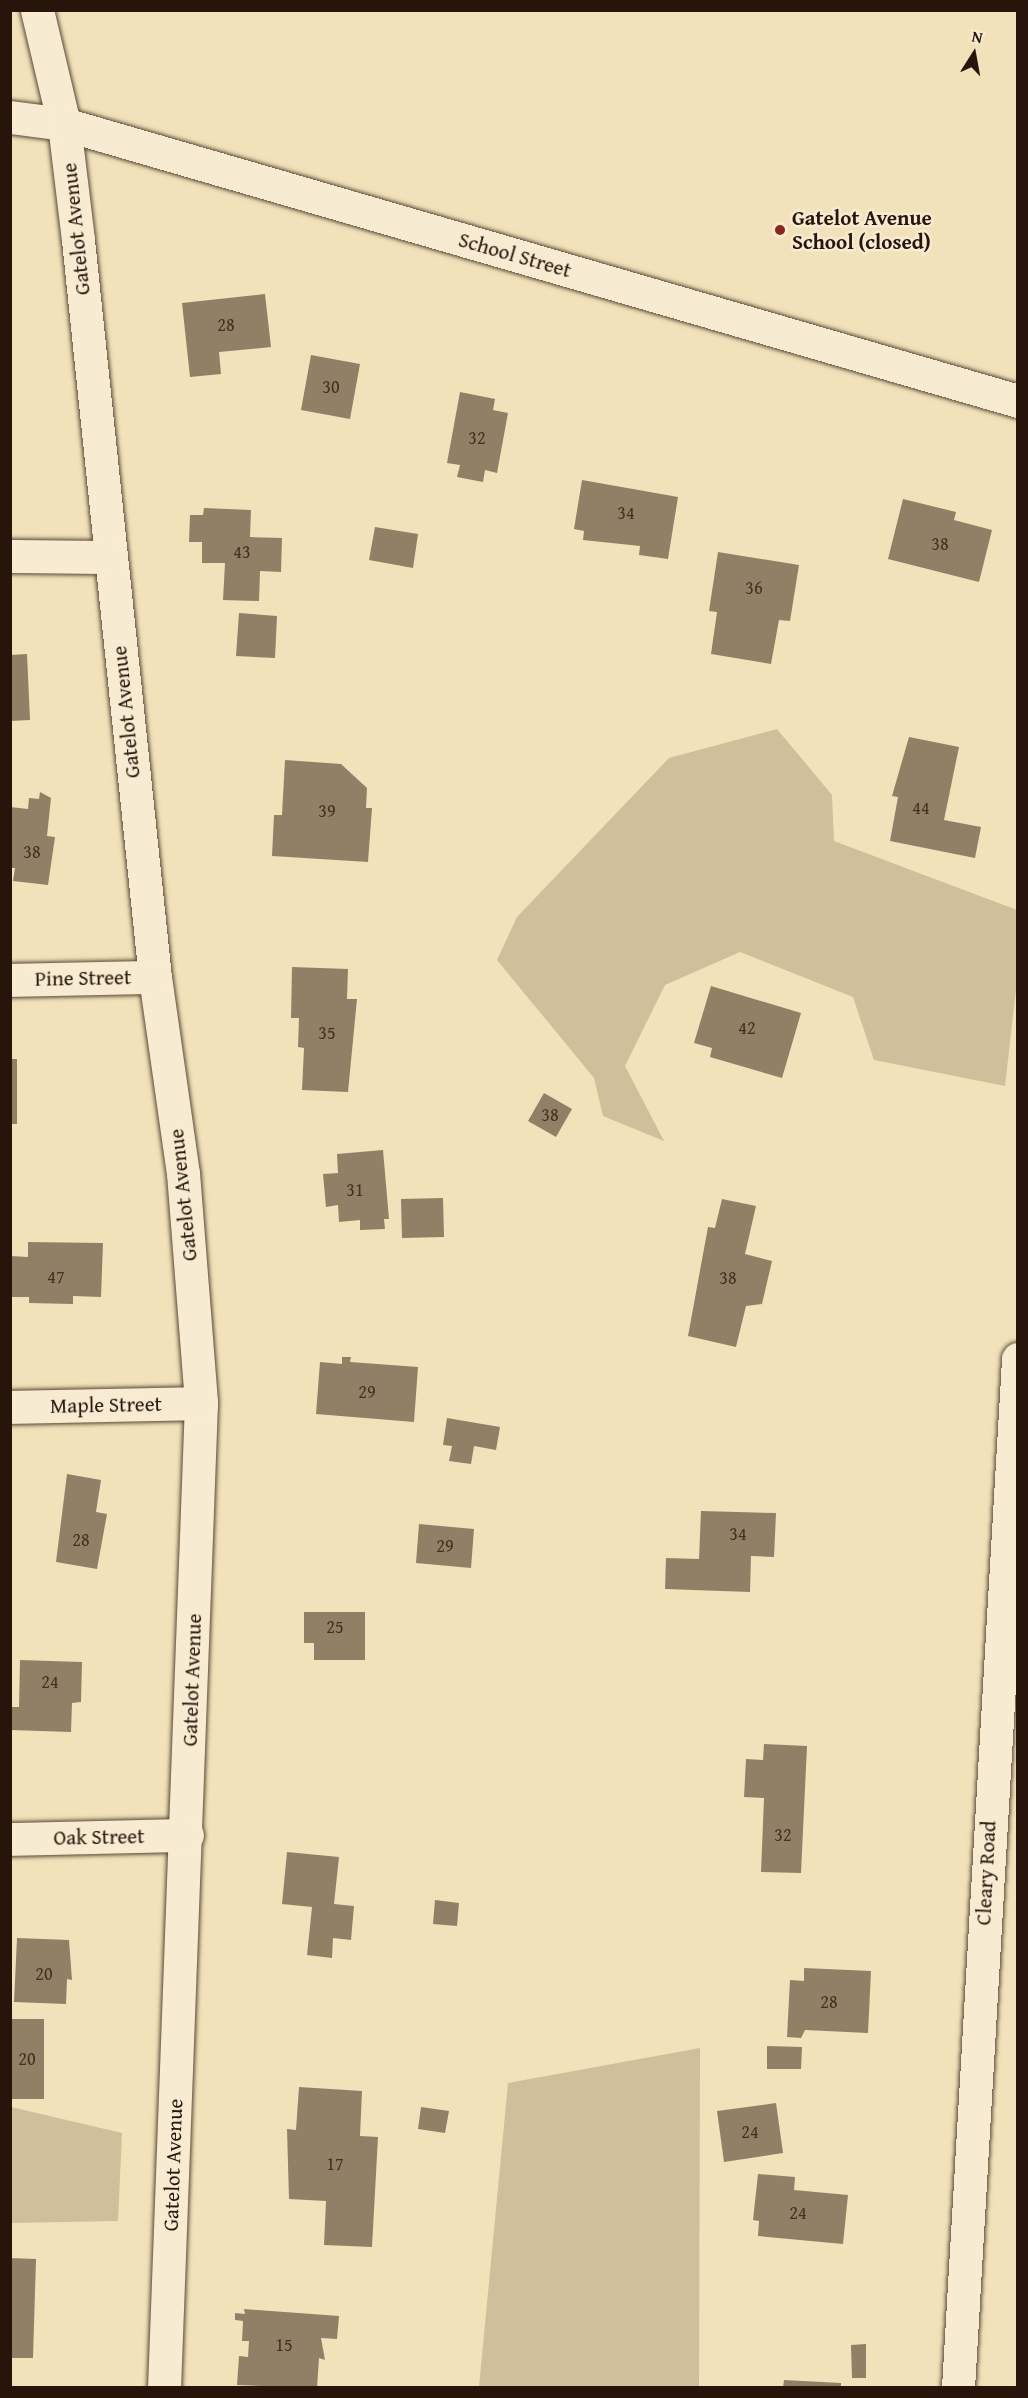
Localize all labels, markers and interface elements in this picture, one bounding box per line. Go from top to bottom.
north arrow [944,24,1004,84]
text: N [970,24,985,49]
street label: Gatelot Avenue [57,162,95,296]
place label: Gatelot Avenue School (closed) [792,205,932,255]
marker: Gatelot Avenue School (closed) [773,223,787,237]
street label: School Street [456,227,574,283]
house number: 28 [217,314,235,336]
house number: 30 [322,376,340,398]
house number: 32 [468,427,486,449]
house number: 34 [617,502,635,524]
house number: 38 [931,533,949,555]
house number: 43 [233,541,251,563]
house number: 36 [745,577,763,599]
street label: Gatelot Avenue [107,645,145,779]
house number: 44 [912,797,930,819]
house number: 39 [318,800,336,822]
house number: 38 [23,841,41,863]
street label: Pine Street [34,965,132,991]
house number: 42 [738,1017,756,1039]
house number: 35 [318,1022,336,1044]
house number: 38 [541,1104,559,1126]
street label: Gatelot Avenue [164,1128,202,1262]
house number: 31 [346,1179,364,1201]
house number: 47 [47,1266,65,1288]
house number: 38 [719,1267,737,1289]
house number: 29 [358,1381,376,1403]
street label: Maple Street [50,1391,162,1419]
house number: 34 [729,1523,747,1545]
house number: 28 [72,1529,90,1551]
house number: 29 [436,1535,454,1557]
street label: Gatelot Avenue [177,1613,207,1747]
house number: 25 [326,1616,344,1638]
house number: 24 [41,1671,59,1693]
street label: Cleary Road [971,1820,1001,1926]
street label: Oak Street [53,1824,145,1850]
house number: 32 [774,1824,792,1846]
house number: 20 [35,1963,53,1985]
house number: 28 [820,1991,838,2013]
house number: 20 [18,2048,36,2070]
street label: Gatelot Avenue [158,2098,188,2232]
house number: 24 [741,2121,759,2143]
house number: 17 [326,2153,344,2175]
house number: 24 [789,2202,807,2224]
house number: 15 [275,2334,293,2356]

